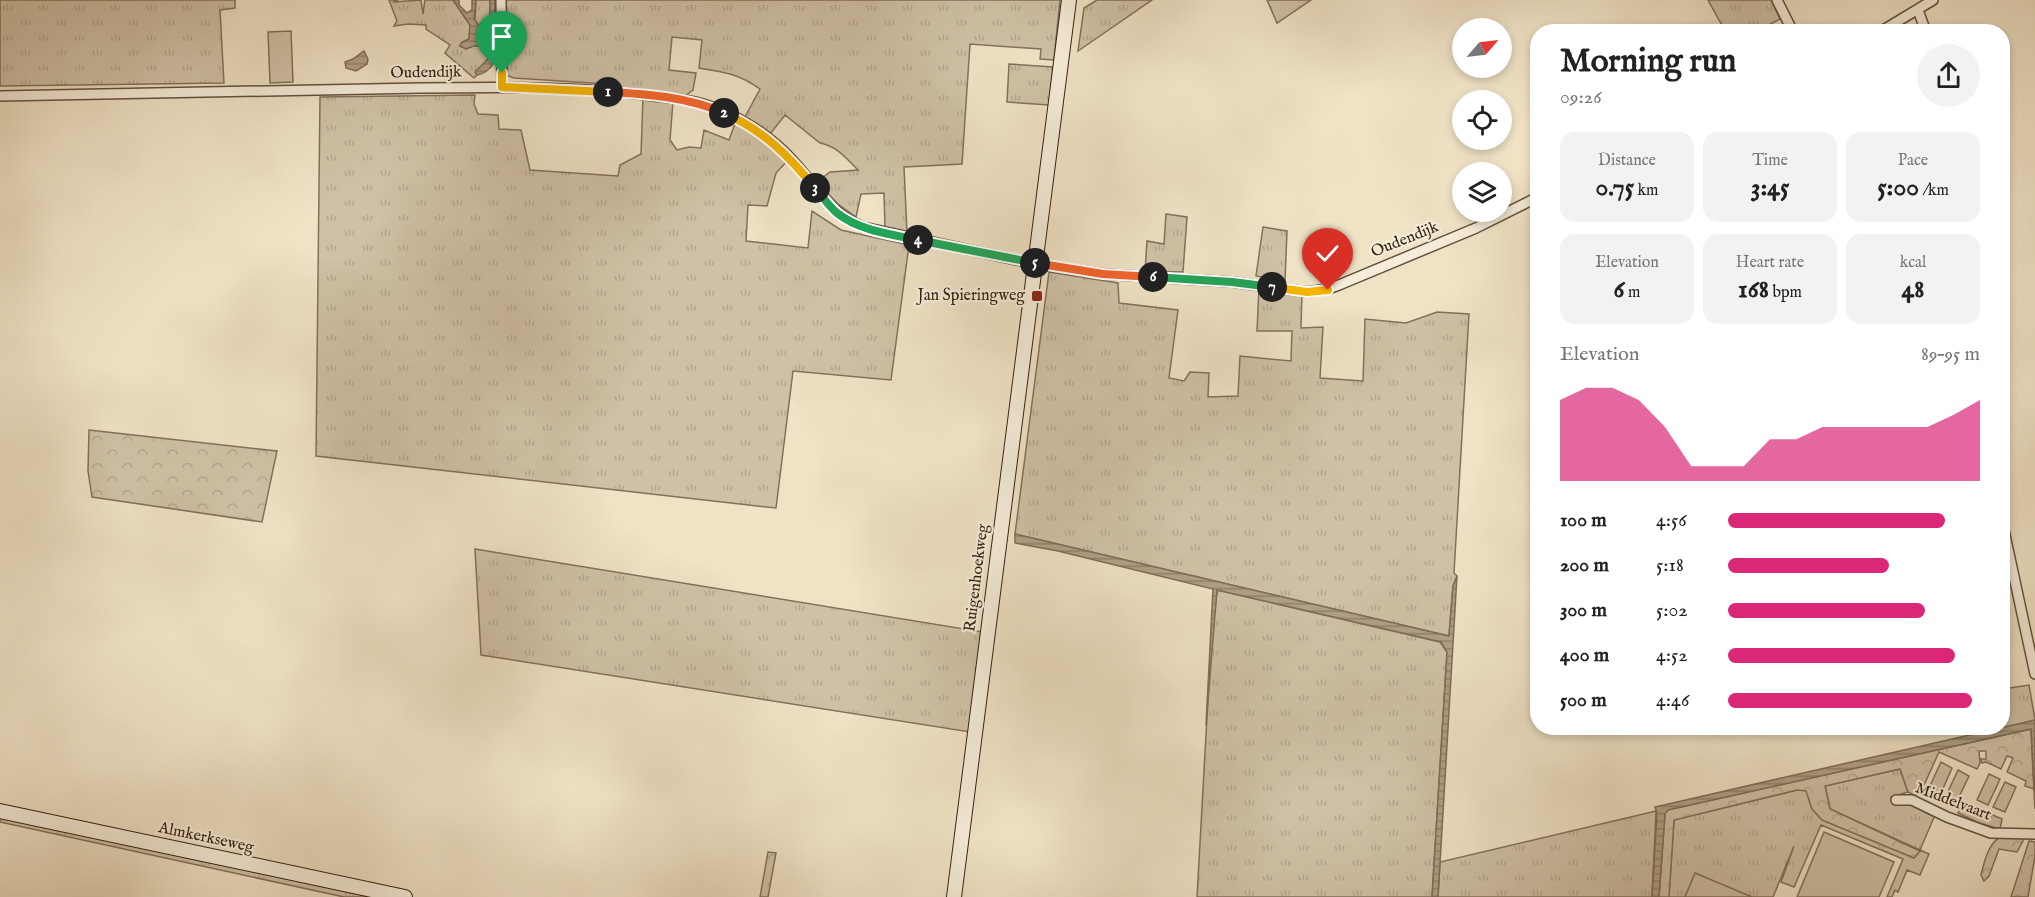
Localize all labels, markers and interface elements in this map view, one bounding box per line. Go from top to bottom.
pin [476,11,527,73]
north arrow [1452,18,1512,78]
map controls [1452,18,1512,222]
icon: arrive [485,20,518,53]
text: Morning run [1560,41,1736,83]
button: share [1917,44,1980,107]
street label: Oudendijk [390,62,462,84]
pin: 1 [593,77,623,107]
text: 1 [605,82,611,102]
text: 09:26 [1560,85,1602,110]
button: locate [1452,90,1512,150]
pin: 2 [709,98,739,128]
text: 2 [720,103,728,123]
text: Distance [1598,151,1656,171]
text: Time [1752,151,1788,171]
text: Pace [1898,151,1928,171]
button: layers [1452,162,1512,222]
text: 0.75 [1596,171,1634,204]
text: 3:45 [1751,171,1789,204]
text: 5:00 [1877,171,1919,204]
pin: 3 [800,173,830,203]
text: 3 [812,178,818,198]
text: km [1634,181,1658,201]
text: /km [1919,181,1949,201]
street label: Oudendijk [1368,217,1442,263]
pin: 4 [903,225,933,255]
pin [1302,228,1353,290]
text: 4 [914,230,922,250]
icon: check [1311,237,1344,270]
pin: 5 [1020,248,1050,278]
text: 5 [1032,253,1038,273]
text: Elevation [1595,253,1659,273]
text: Heart rate [1736,253,1804,273]
text: kcal [1900,253,1926,273]
pin: 6 [1138,262,1168,292]
text: 6 [1150,267,1156,287]
pin: 7 [1257,272,1287,302]
text: 6 [1614,273,1625,306]
text: 168 [1738,273,1769,306]
text: 48 [1902,273,1924,306]
text: 7 [1268,277,1276,297]
text: m [1625,283,1640,303]
text: bpm [1769,283,1802,303]
place label: Jan Spieringweg [916,286,1025,306]
marker: Jan Spieringweg [1030,289,1044,303]
text: Elevation [1560,342,1639,367]
text: 89–95 m [1921,342,1980,367]
text: 100 m [1560,508,1607,533]
text: 4:56 [1656,508,1687,533]
street label: Ruigenhoekweg [960,523,994,633]
text: 200 m [1560,553,1609,578]
text: 5:18 [1656,553,1684,578]
text: 300 m [1560,598,1607,623]
text: 5:02 [1656,598,1688,623]
text: 400 m [1560,643,1609,668]
text: 4:52 [1656,643,1688,668]
text: 500 m [1560,688,1607,713]
text: 4:46 [1656,688,1689,713]
street label: Middelvaart [1912,778,1994,826]
street label: Almkerkseweg [155,818,256,858]

